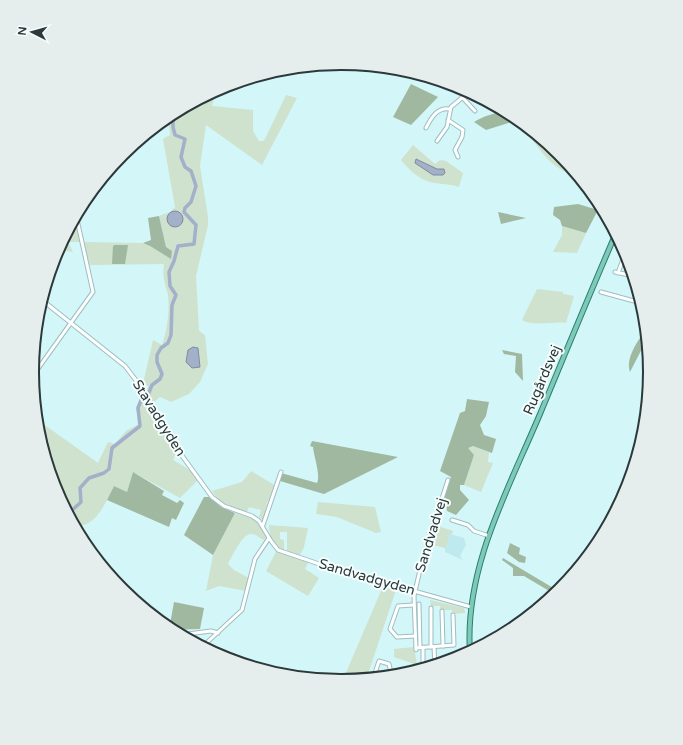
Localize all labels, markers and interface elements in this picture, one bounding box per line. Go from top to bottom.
north arrow [12,12,52,52]
text: N [16,26,29,36]
street label: Rugårdsvej [520,342,564,418]
street label: Stavadgyden [129,377,189,459]
street label: Sandvadvej [412,496,450,574]
street label: Sandvadgyden [317,555,417,599]

